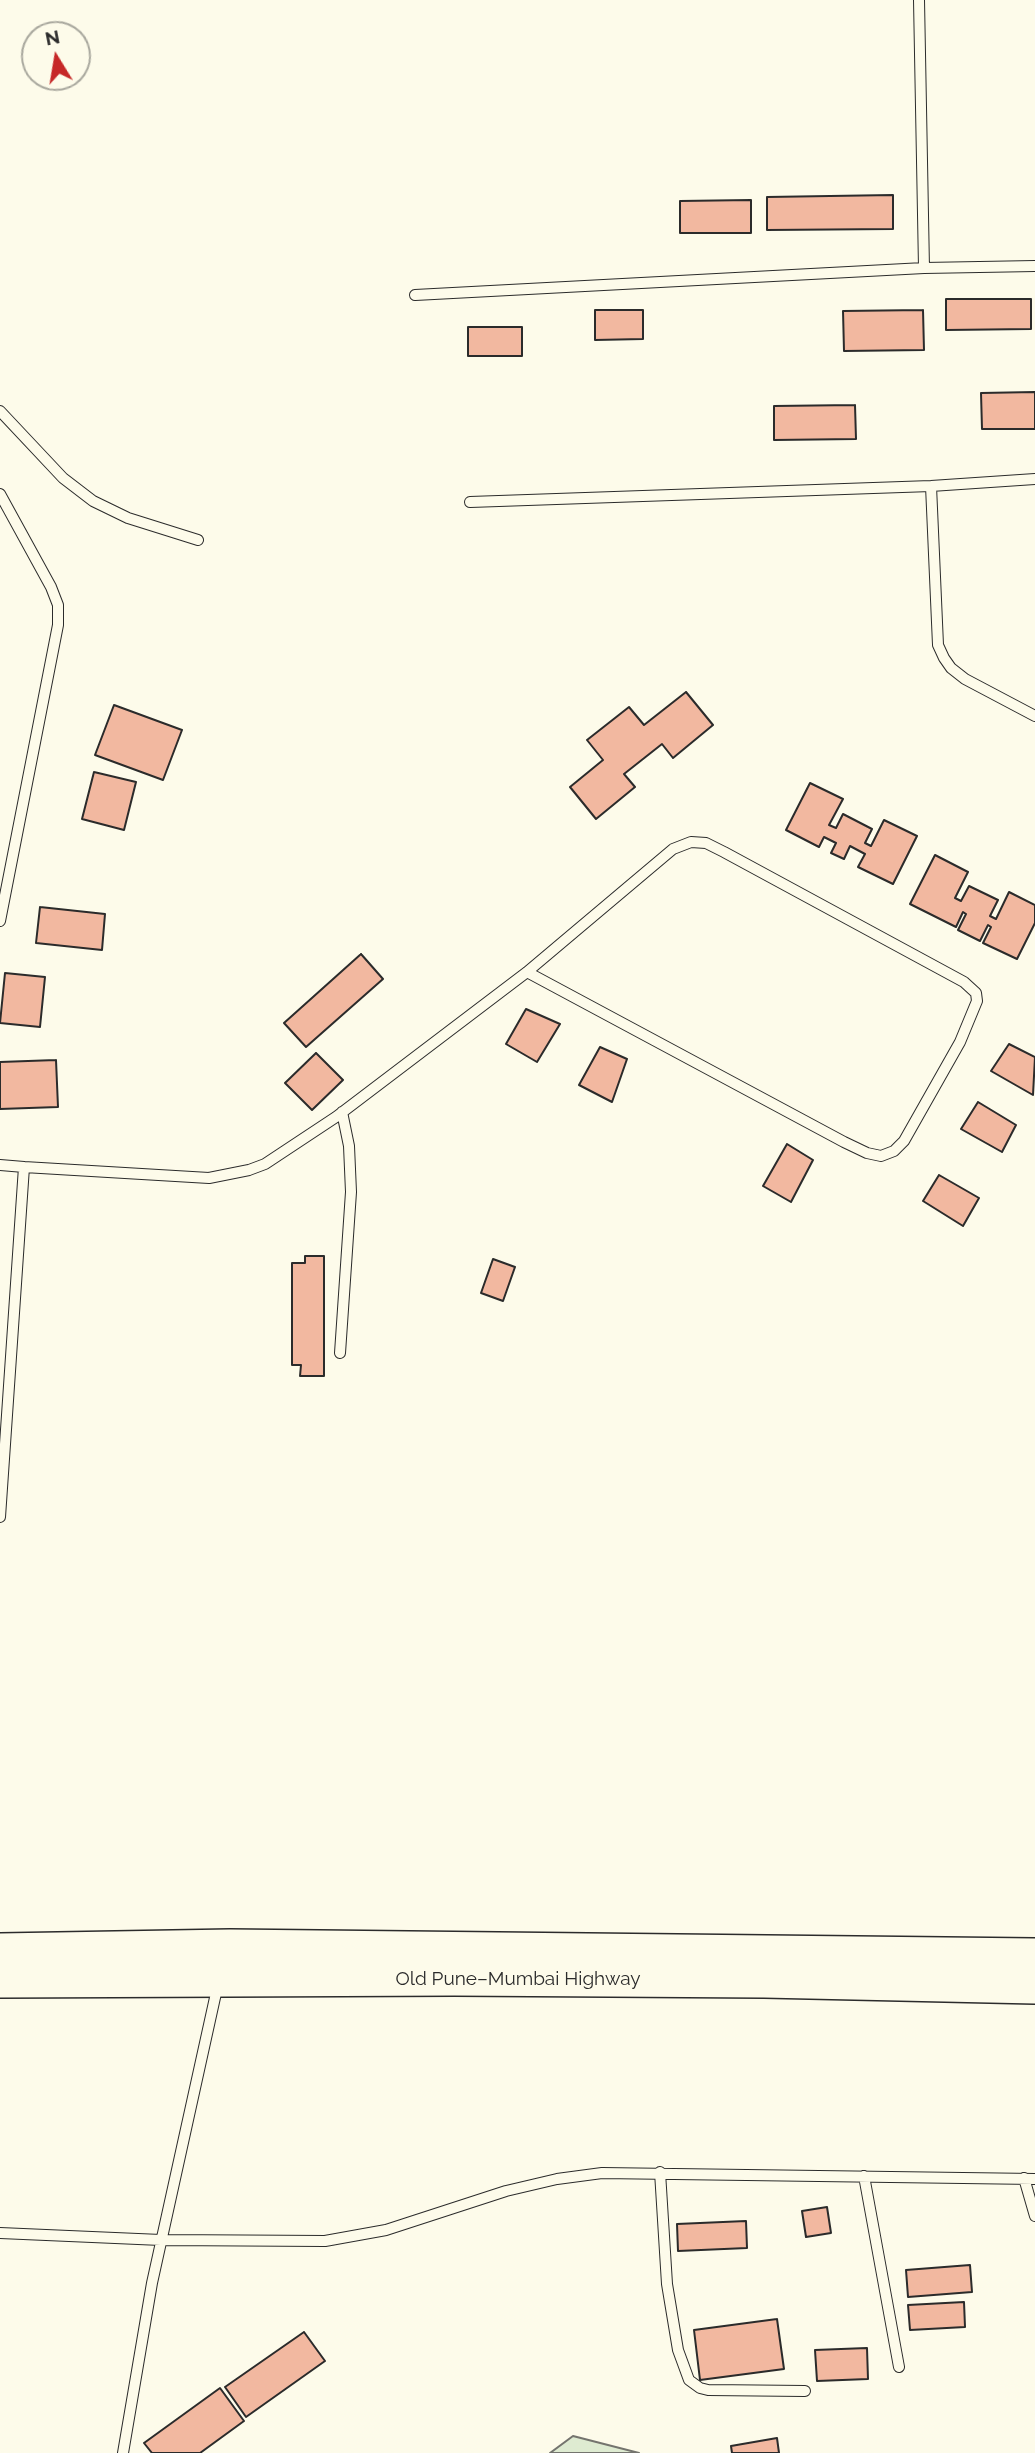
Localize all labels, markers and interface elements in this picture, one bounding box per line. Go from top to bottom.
north arrow [21,21,91,91]
text: N [43,25,62,50]
street label: Old Pune–Mumbai Highway [395,1968,641,1990]

